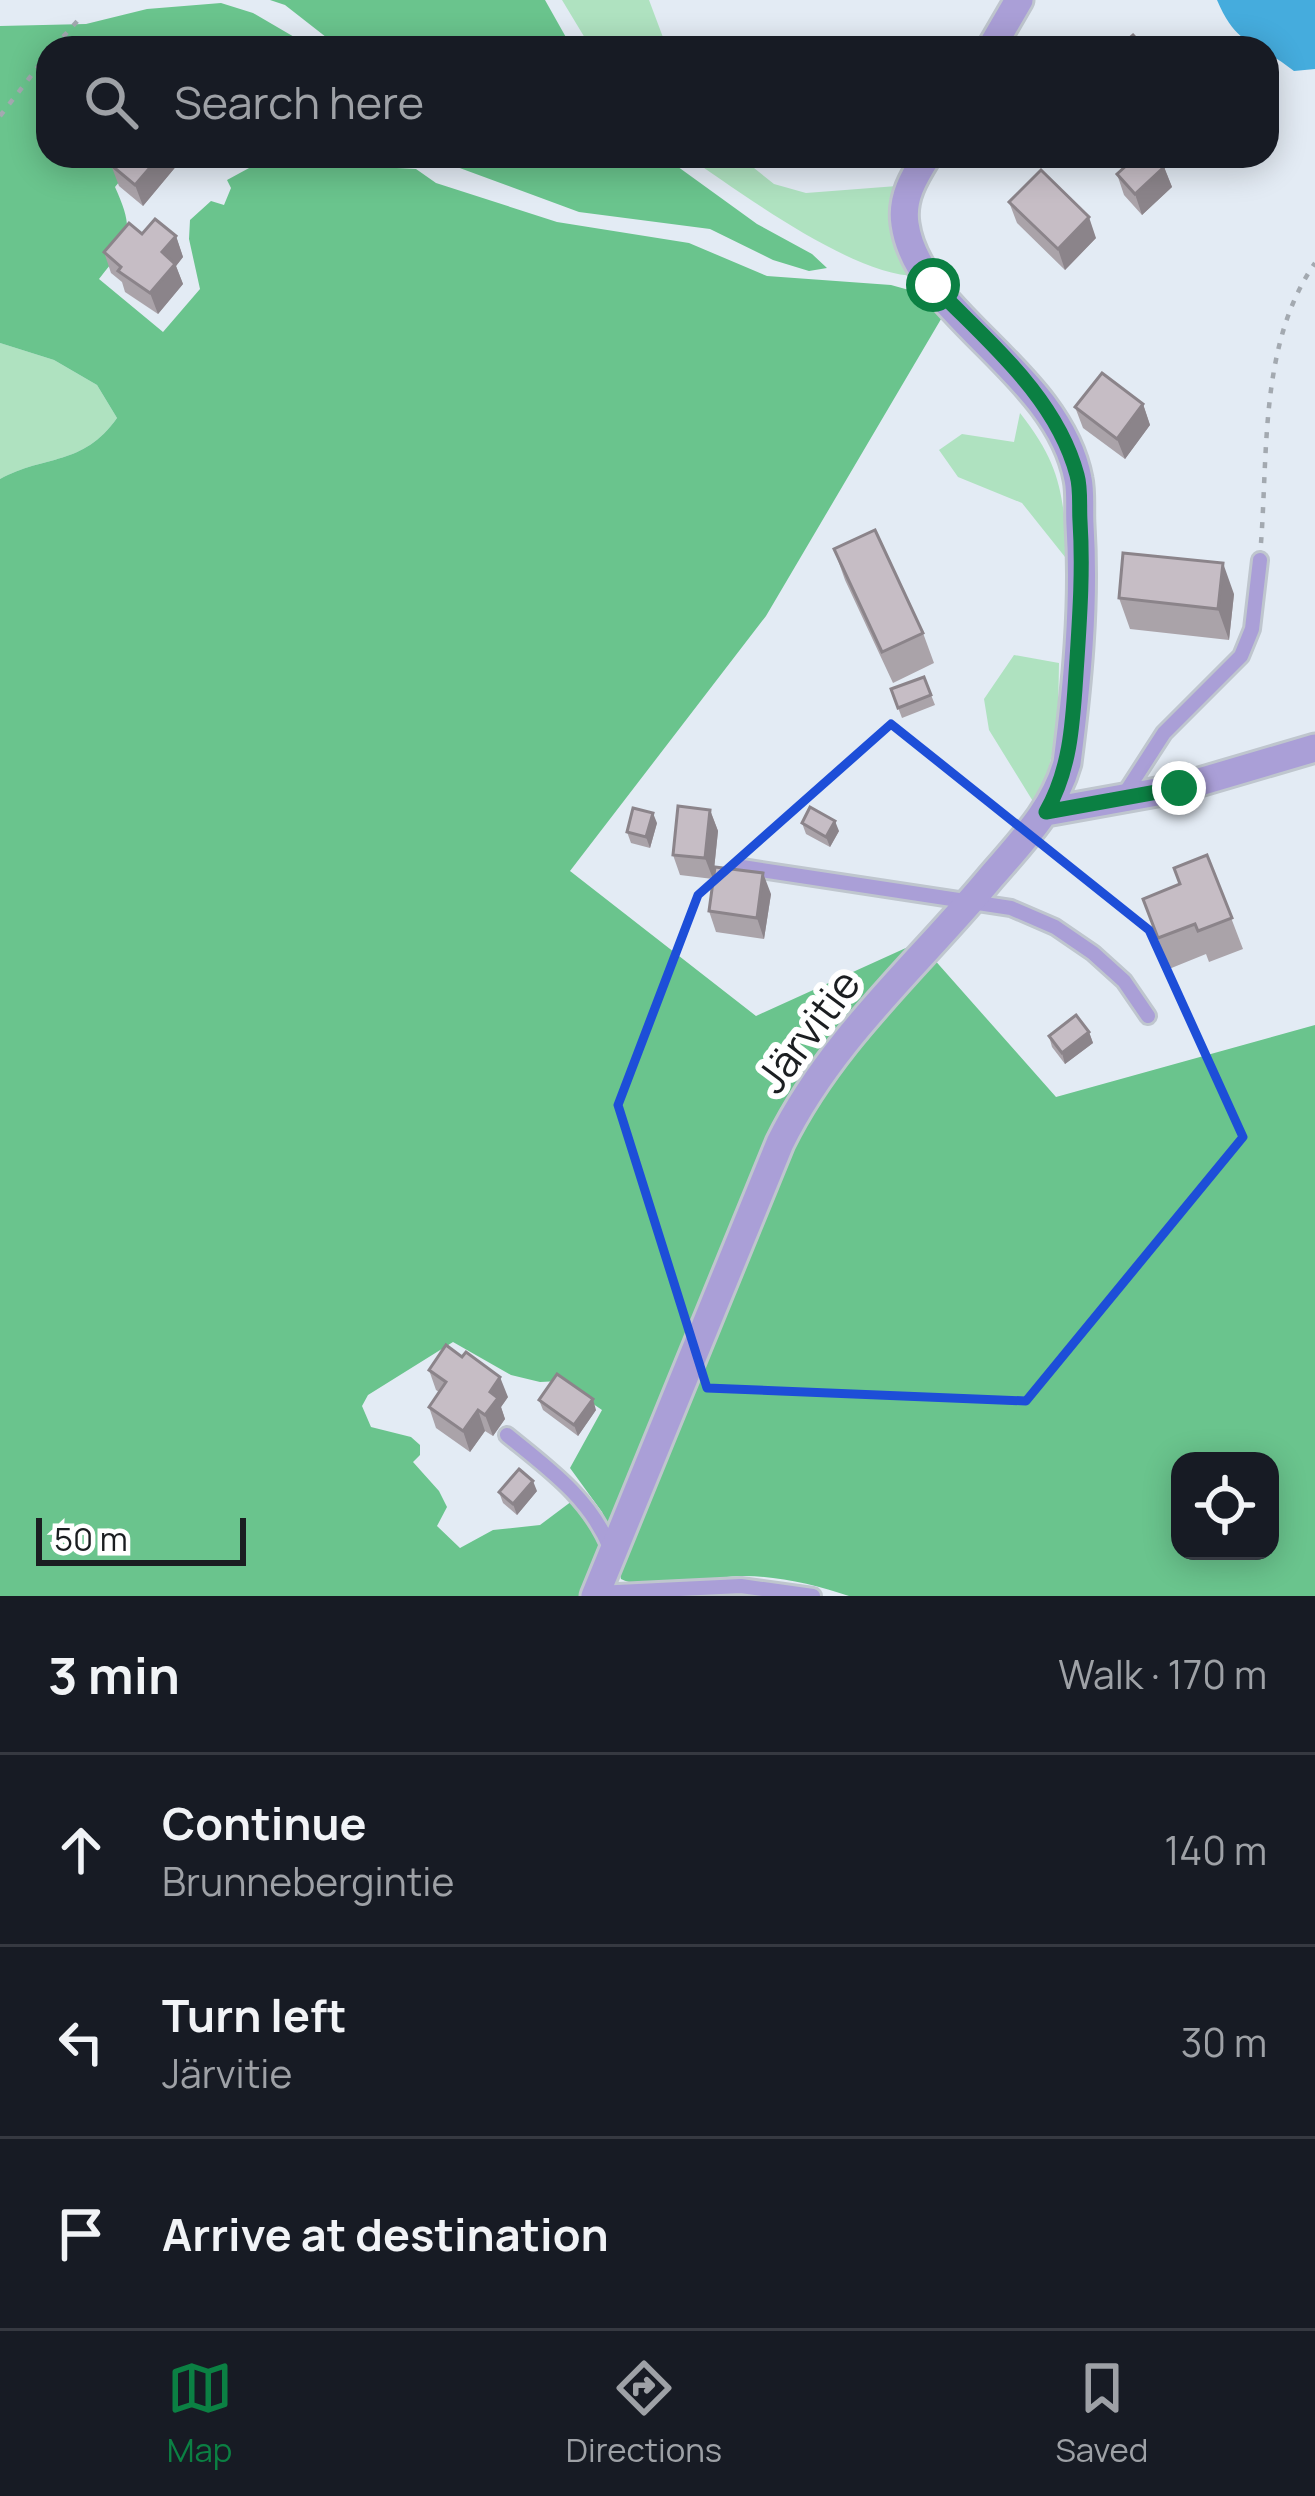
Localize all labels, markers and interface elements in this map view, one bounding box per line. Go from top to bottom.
search box [36,36,1279,168]
icon: search [78,69,144,135]
text: Search here [174,71,424,133]
route start [906,258,960,312]
route end [1152,761,1206,815]
street label: Järvitie [742,957,873,1104]
map controls [1171,1452,1279,1560]
button: locate [1171,1452,1279,1560]
scale bar [36,1512,246,1565]
text: 50 m [54,1516,128,1561]
text: 3 min [48,1640,180,1709]
text: Walk · 170 m [1058,1647,1267,1701]
text: Continue [162,1792,367,1854]
icon: ahead [48,1817,114,1883]
text: 140 m [1164,1823,1267,1877]
text: Brunnebergintie [162,1854,454,1908]
text: Turn left [162,1984,347,2046]
icon: left [48,2009,114,2075]
text: 30 m [1181,2015,1267,2069]
text: Järvitie [162,2046,292,2100]
icon: arrive [48,2201,114,2267]
text: Arrive at destination [162,2203,609,2265]
tab: Map [167,2355,233,2472]
tab: Directions [566,2355,722,2472]
tab: Saved [1055,2355,1148,2472]

